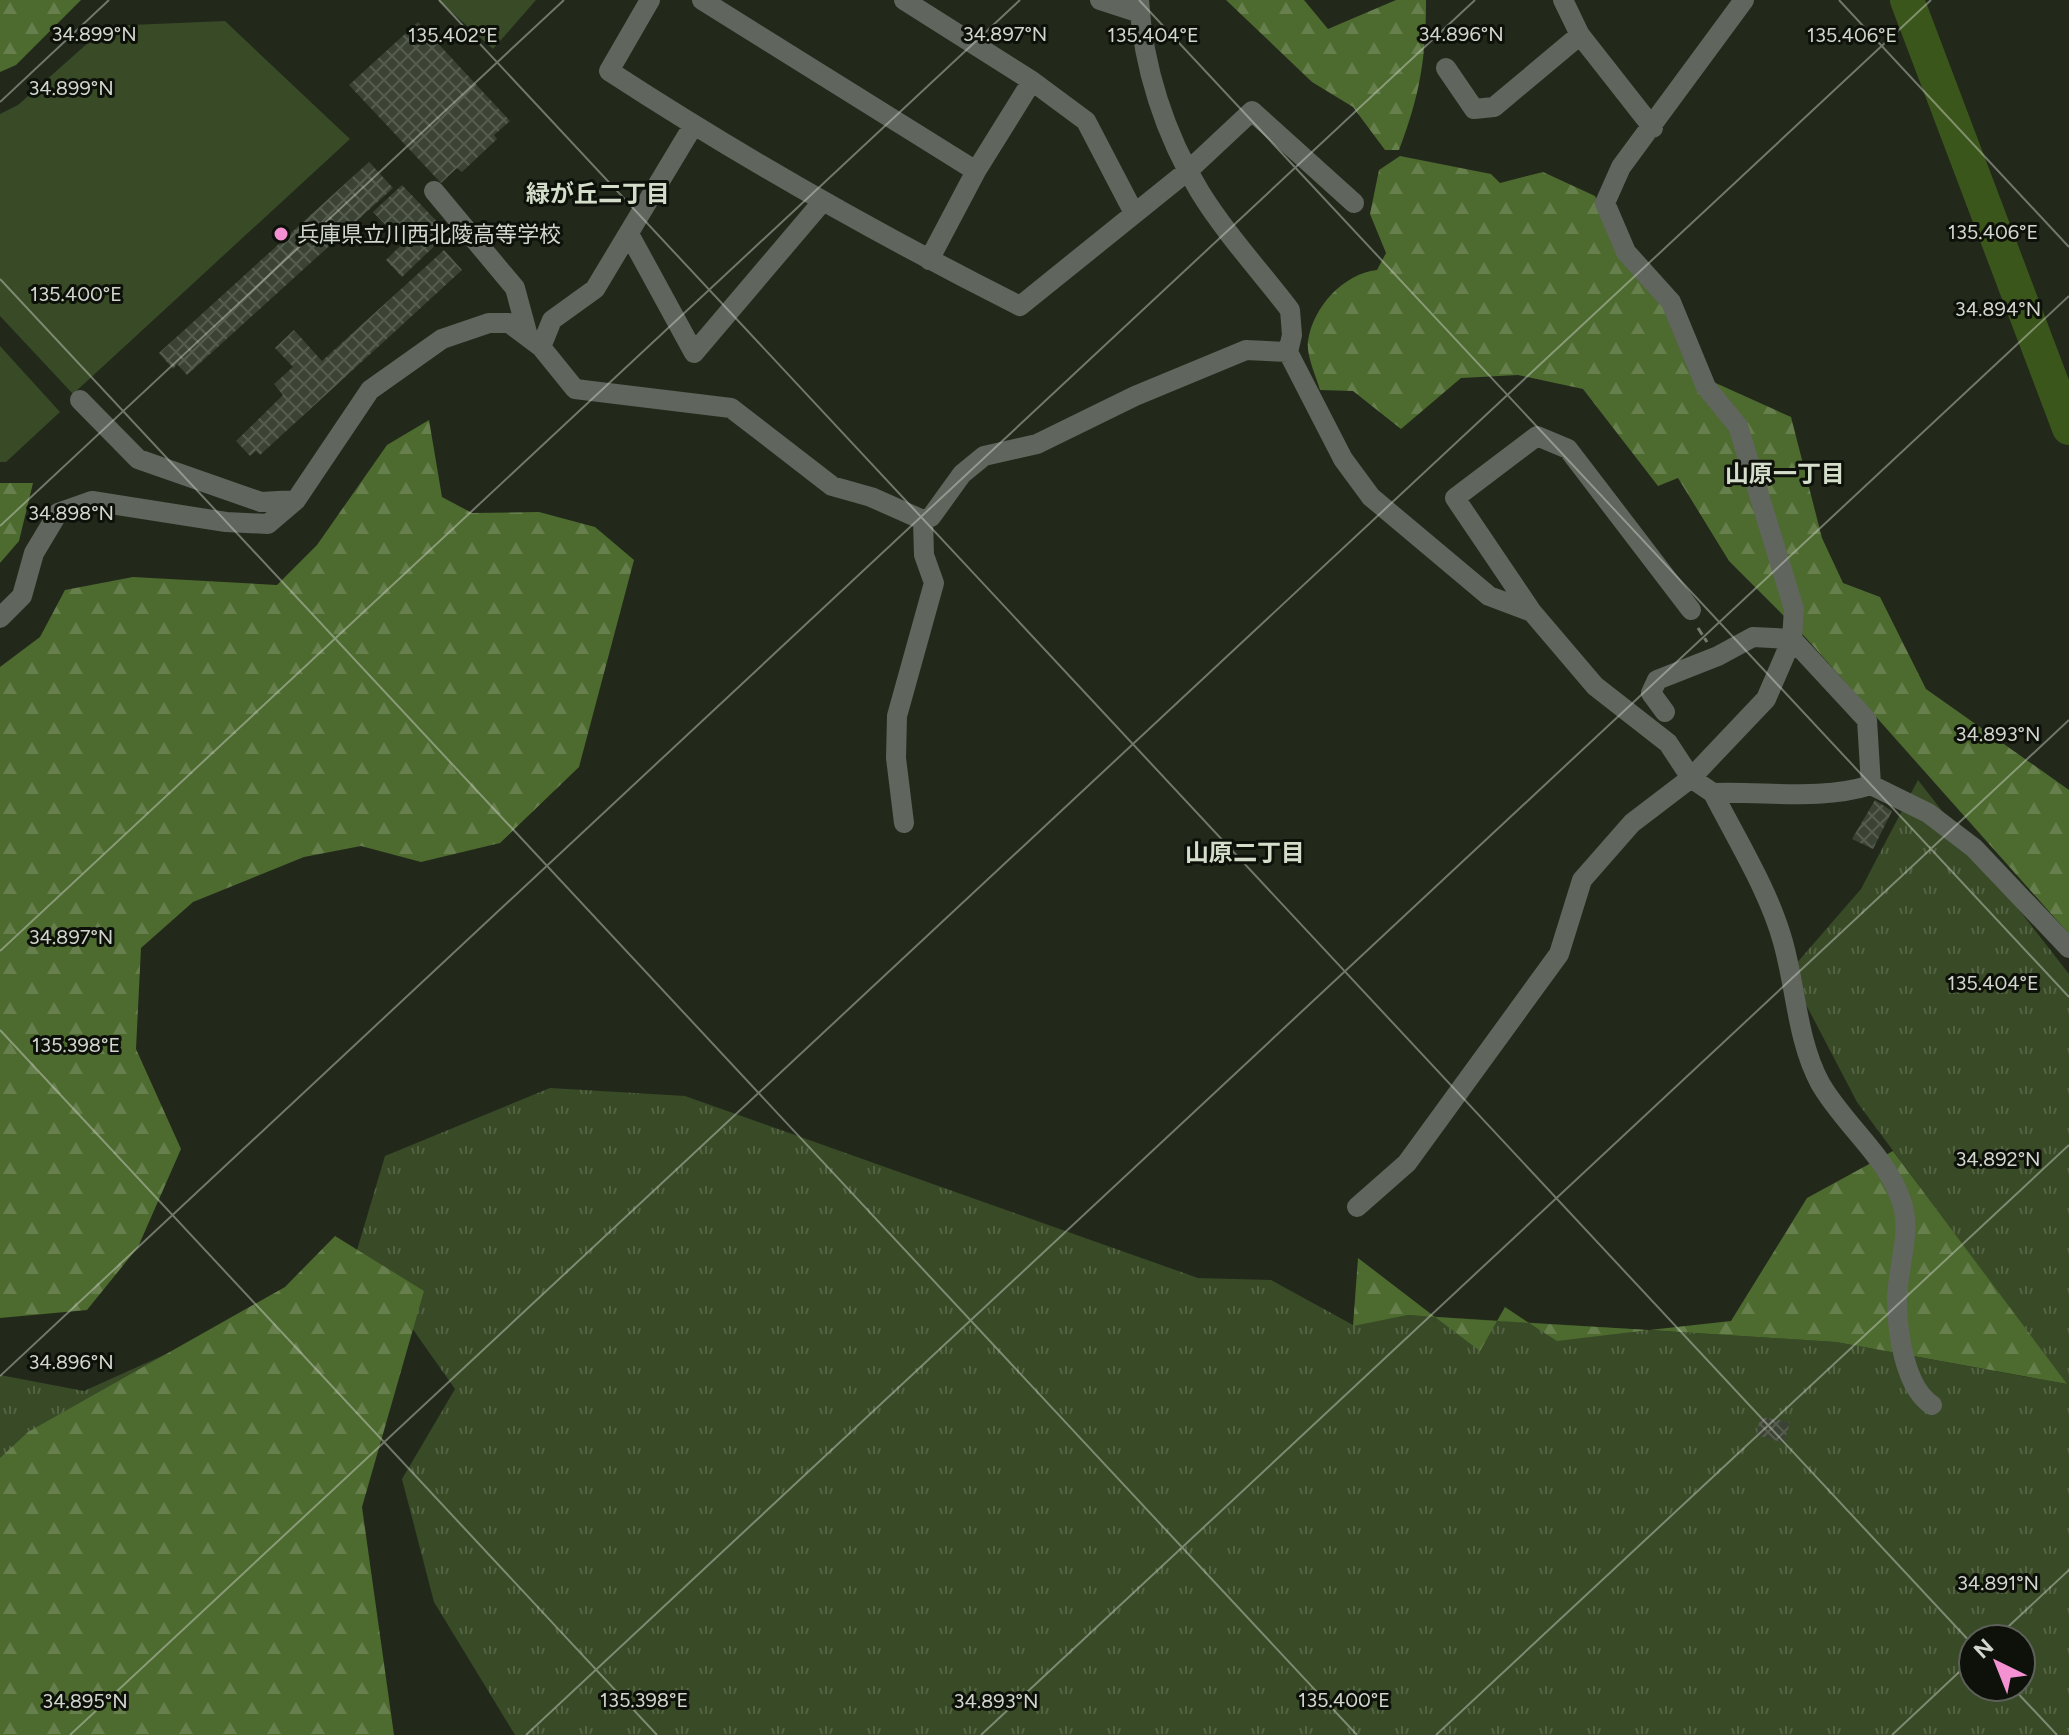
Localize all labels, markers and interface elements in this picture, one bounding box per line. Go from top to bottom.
text: 34.899°N [51,22,137,46]
text: 34.897°N [963,22,1047,46]
text: 34.896°N [1418,22,1504,46]
text: 135.402°E [408,23,498,47]
text: 135.404°E [1107,23,1199,47]
text: 135.406°E [1807,23,1897,47]
text: 34.899°N [28,76,114,100]
district label: 緑が丘二丁目 [526,179,670,208]
text: 135.406°E [1948,220,2038,244]
place label: 兵庫県立川西北陵高等学校 [297,221,561,248]
marker: 兵庫県立川西北陵高等学校 [272,225,290,243]
text: 135.400°E [30,282,122,306]
text: 34.894°N [1955,297,2041,321]
district label: 山原一丁目 [1725,459,1845,488]
text: 34.898°N [28,501,114,525]
text: 34.893°N [1956,722,2040,746]
district label: 山原二丁目 [1185,838,1305,867]
text: 34.897°N [29,925,113,949]
text: 135.404°E [1947,971,2039,995]
text: 135.398°E [32,1033,120,1057]
text: 34.892°N [1955,1147,2041,1171]
text: 34.896°N [28,1350,114,1374]
text: 34.891°N [1957,1571,2039,1595]
north arrow [1957,1623,2037,1703]
text: N [1968,1633,1999,1664]
text: 135.398°E [600,1688,688,1712]
text: 135.400°E [1298,1688,1390,1712]
text: 34.895°N [42,1689,128,1713]
text: 34.893°N [954,1689,1038,1713]

